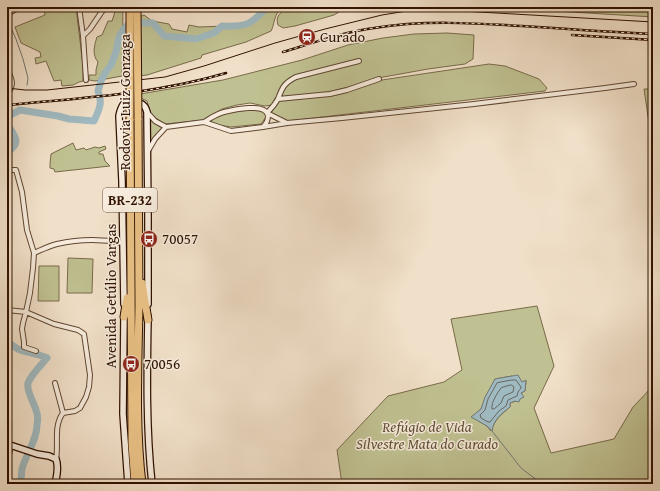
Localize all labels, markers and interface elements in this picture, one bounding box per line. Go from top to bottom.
place label: Curado [320,26,365,47]
station icon: Curado [297,27,317,47]
street label: Rodovia Luiz Gonzaga [114,34,135,170]
road number: BR-232 [103,188,157,212]
street label: Avenida Getúlio Vargas [100,223,121,368]
place label: 70057 [162,228,198,249]
bus stop icon: 70057 [139,229,159,249]
place label: 70056 [144,353,180,374]
bus stop icon: 70056 [121,354,141,374]
park label: Refúgio de Vida Silvestre Mata do Curado [356,416,498,454]

